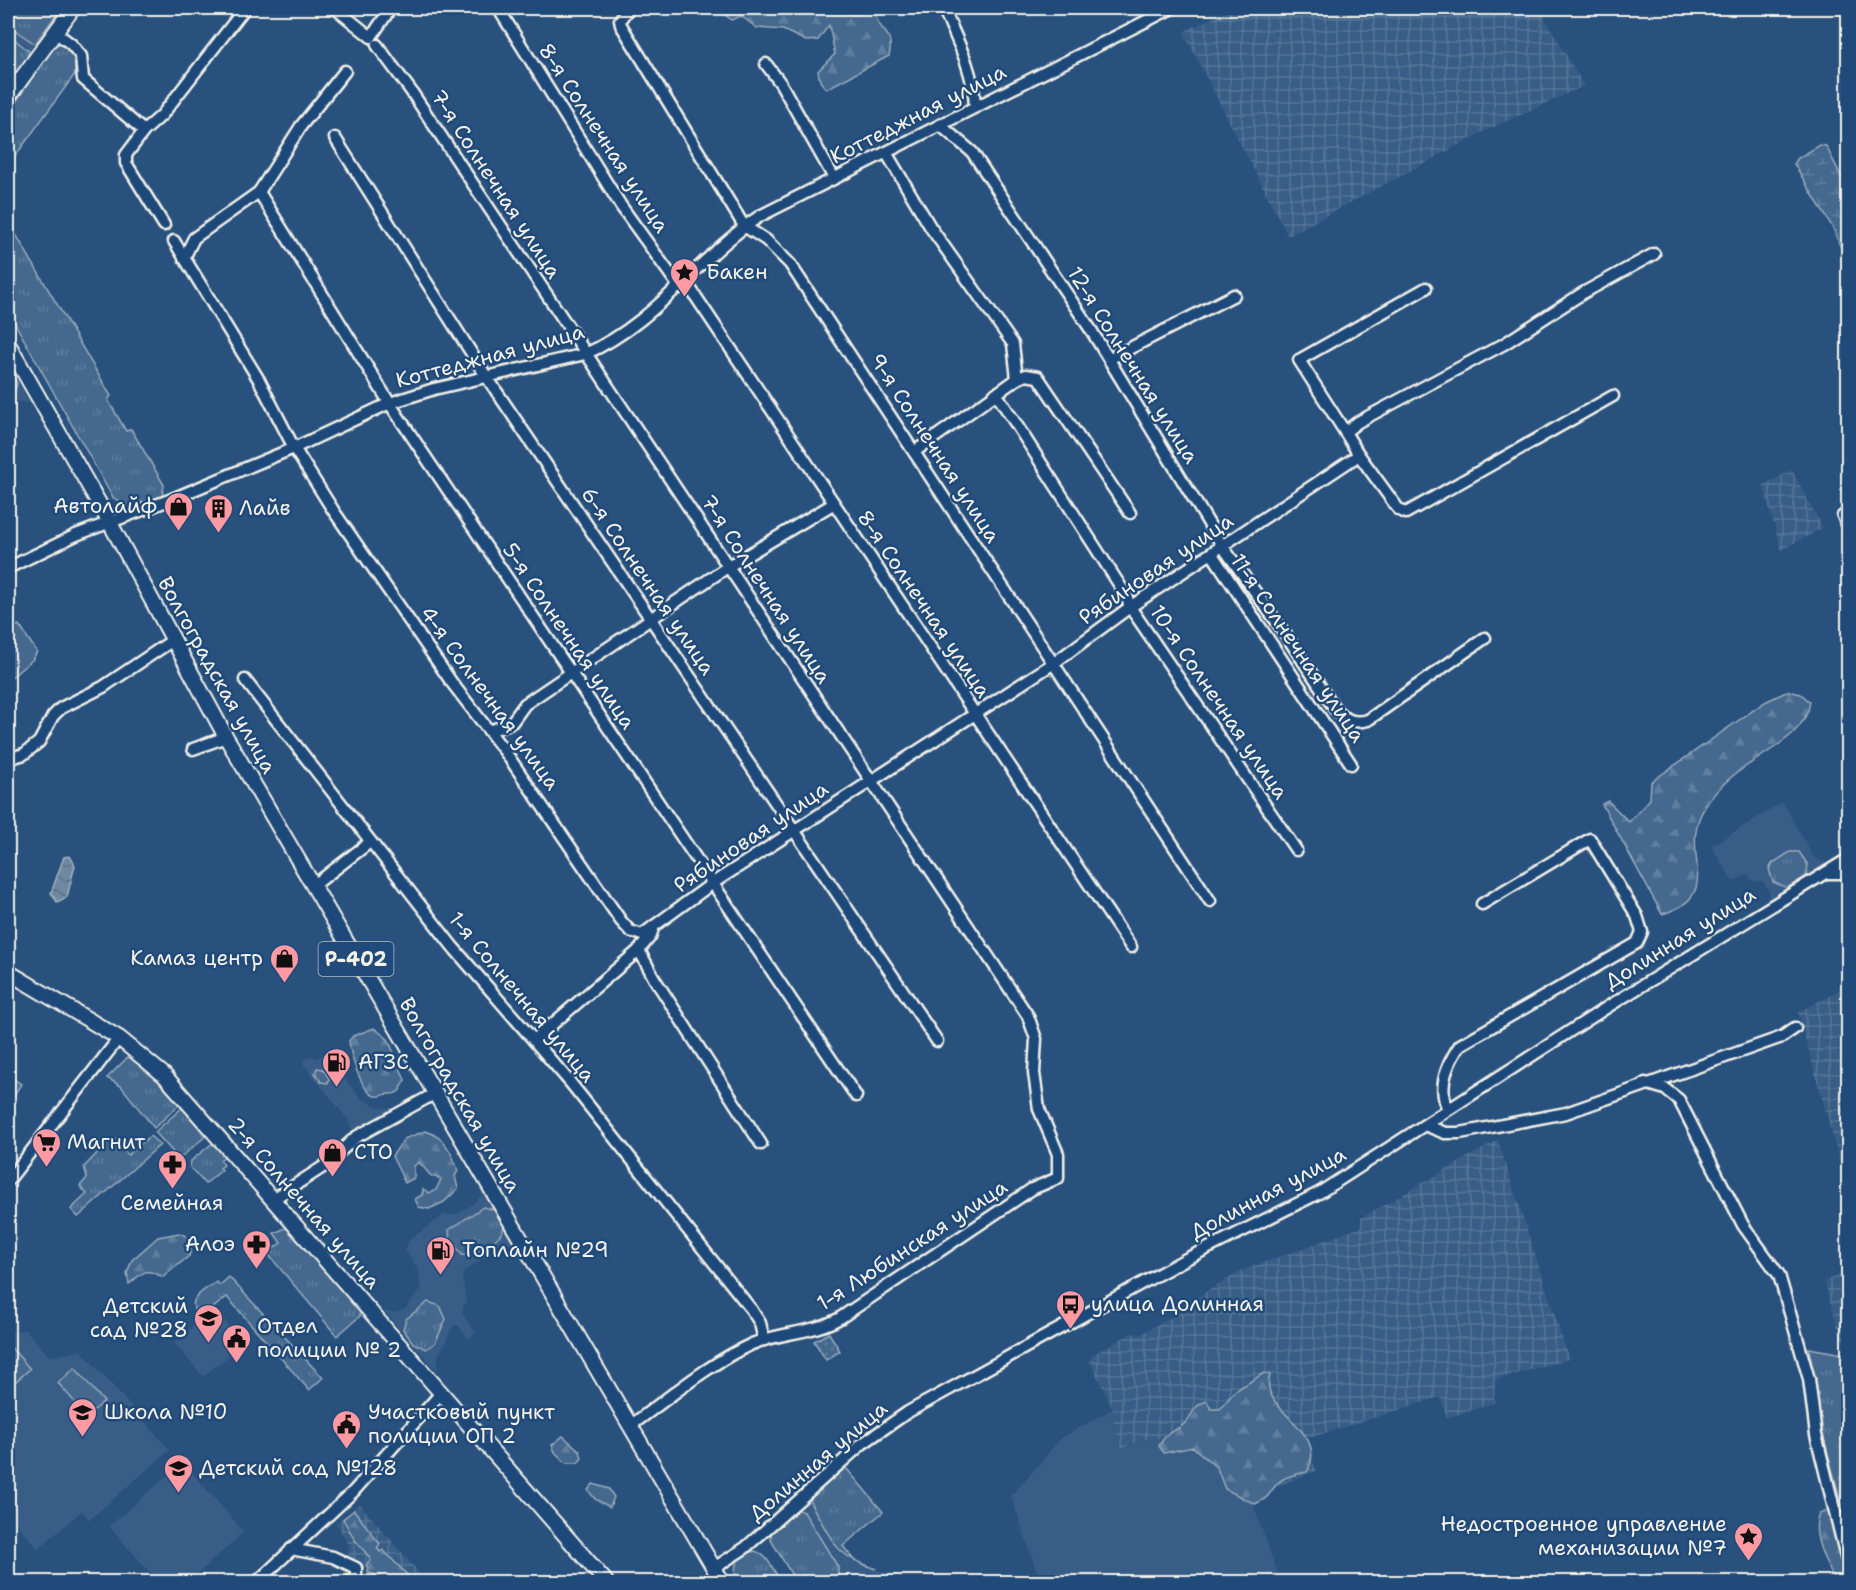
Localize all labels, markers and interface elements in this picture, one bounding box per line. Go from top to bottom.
street label: 8-я Солнечная улица [532,38,676,238]
street label: Коттеджная улица [825,57,1011,171]
street label: 7-я Солнечная улица [424,84,568,284]
place icon: Бакен [669,256,701,298]
place label: Бакен [706,258,768,286]
street label: 12-я Солнечная улица [1061,261,1205,469]
street label: Коттеджная улица [393,317,587,395]
street label: 9-я Солнечная улица [863,348,1007,548]
street label: 6-я Солнечная улица [575,482,721,680]
street label: 7-я Солнечная улица [694,489,838,689]
shop icon: Автолайф [162,490,194,532]
place label: Автолайф [53,492,157,520]
building icon: Лайв [202,492,234,534]
place label: Лайв [239,494,291,522]
street label: 8-я Солнечная улица [851,505,997,703]
street label: Рябиновая улица [1073,507,1239,631]
street label: 5-я Солнечная улица [496,537,642,735]
street label: 11-я Солнечная улица [1224,548,1372,748]
street label: Волгоградская улица [151,572,283,778]
street label: 10-я Солнечная улица [1143,599,1295,805]
street label: 4-я Солнечная улица [414,600,566,796]
street label: Рябиновая улица [668,775,834,899]
street label: Долинная улица [1599,880,1761,996]
street label: 1-я Солнечная улица [442,906,602,1088]
shop icon: Камаз центр [268,942,300,984]
road number: Р-402 [318,942,394,976]
place label: Камаз центр [130,944,263,972]
street label: Волгоградская улица [393,992,527,1198]
fuel station icon: АГЗС [321,1046,353,1088]
place label: АГЗС [358,1048,409,1076]
street label: 2-я Солнечная улица [221,1111,387,1295]
supermarket icon: Магнит [30,1126,62,1168]
place label: Магнит [67,1128,146,1156]
shop icon: СТО [317,1136,349,1178]
place label: СТО [354,1138,393,1166]
street label: Долинная улица [1185,1140,1351,1246]
pharmacy icon: Семейная [156,1148,188,1190]
street label: 1-я Любинская улица [811,1173,1013,1317]
place label: Семейная [121,1189,223,1217]
pharmacy icon: Алоэ [240,1228,272,1270]
place label: Алоэ [185,1230,235,1258]
fuel station icon: Топлайн №29 [425,1234,457,1276]
place label: Топлайн №29 [462,1236,609,1264]
bus stop icon: улица Долинная [1054,1288,1086,1330]
place label: улица Долинная [1091,1290,1264,1318]
place label: Детский сад №28 [90,1292,188,1344]
school or university icon: Детский сад №28 [193,1302,225,1344]
place label: Отдел полиции № 2 [257,1312,401,1364]
public building icon: Отдел полиции № 2 [220,1322,252,1364]
street label: Долинная улица [743,1395,893,1527]
school or university icon: Школа №10 [67,1396,99,1438]
place label: Школа №10 [104,1398,227,1426]
place label: Участковый пункт полиции ОП 2 [368,1398,555,1450]
public building icon: Участковый пункт полиции ОП 2 [331,1408,363,1450]
school or university icon: Детский сад №128 [162,1452,194,1494]
place label: Детский сад №128 [199,1454,397,1482]
place label: Недостроенное управление механизации №7 [1440,1510,1727,1562]
place icon: Недостроенное управление механизации №7 [1732,1520,1764,1562]

